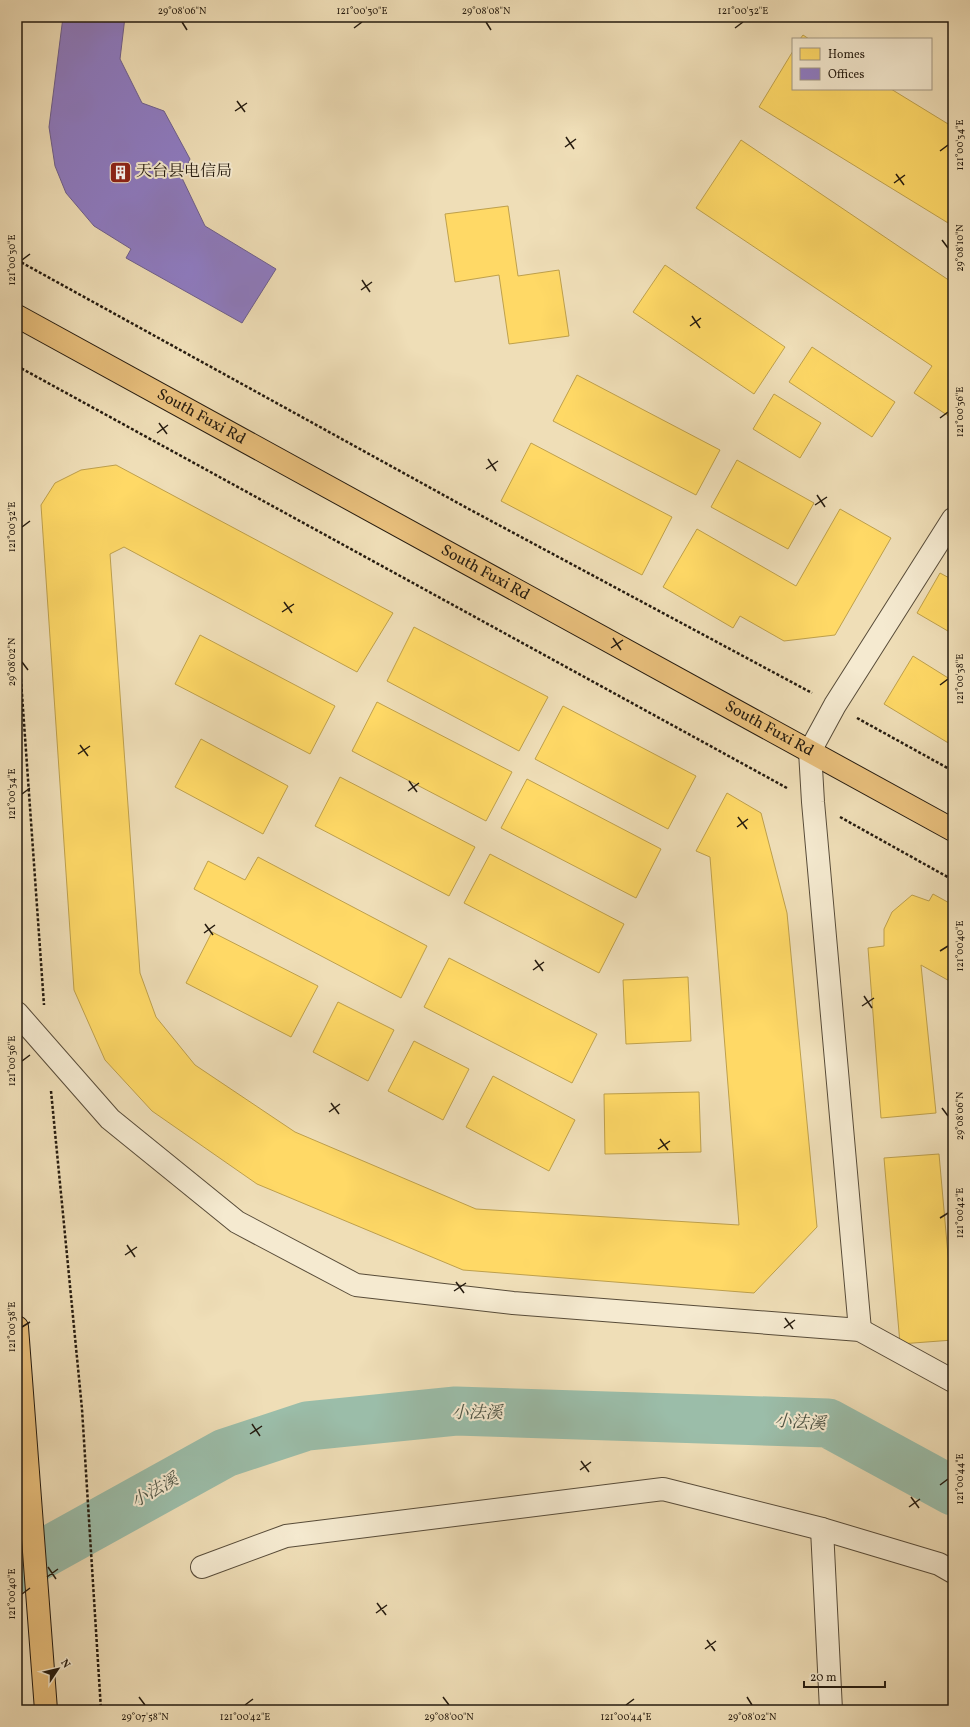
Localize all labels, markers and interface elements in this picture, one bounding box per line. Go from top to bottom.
text: 29°08'06"N [158,4,207,18]
text: 121°00'30"E [337,4,387,18]
text: 29°08'08"N [462,4,511,18]
text: 121°00'32"E [718,4,768,18]
legend [792,38,932,90]
text: Homes [828,47,865,63]
text: Offices [828,67,864,83]
text: 121°00'34"E [953,120,967,170]
building icon: 天台县电信局 [108,159,134,185]
place label: 天台县电信局 [136,161,232,183]
text: 29°08'10"N [953,224,967,272]
text: 121°00'30"E [5,235,19,285]
street label: South Fuxi Rd [153,384,249,450]
text: 121°00'36"E [953,387,967,437]
text: 121°00'32"E [5,502,19,552]
street label: South Fuxi Rd [437,540,533,606]
text: 29°08'02"N [5,637,19,686]
text: 121°00'38"E [953,654,967,704]
street label: South Fuxi Rd [721,696,817,762]
text: 121°00'34"E [5,769,19,819]
text: 121°00'40"E [953,921,967,971]
text: 121°00'36"E [5,1036,19,1086]
text: 29°08'06"N [953,1091,967,1140]
text: 121°00'42"E [953,1188,967,1238]
text: 121°00'38"E [5,1302,19,1352]
water label: 小法溪 [452,1402,504,1425]
water label: 小法溪 [774,1410,828,1436]
text: 121°00'44"E [953,1454,967,1504]
water label: 小法溪 [127,1468,185,1513]
text: 121°00'40"E [5,1569,19,1619]
north arrow [38,1649,78,1689]
text: N [57,1657,73,1672]
scale bar [804,1663,885,1689]
text: 20 m [810,1670,837,1686]
text: 29°07'58"N [121,1710,169,1724]
text: 121°00'42"E [220,1710,270,1724]
text: 29°08'00"N [424,1710,474,1724]
text: 121°00'44"E [601,1710,651,1724]
text: 29°08'02"N [728,1710,777,1724]

